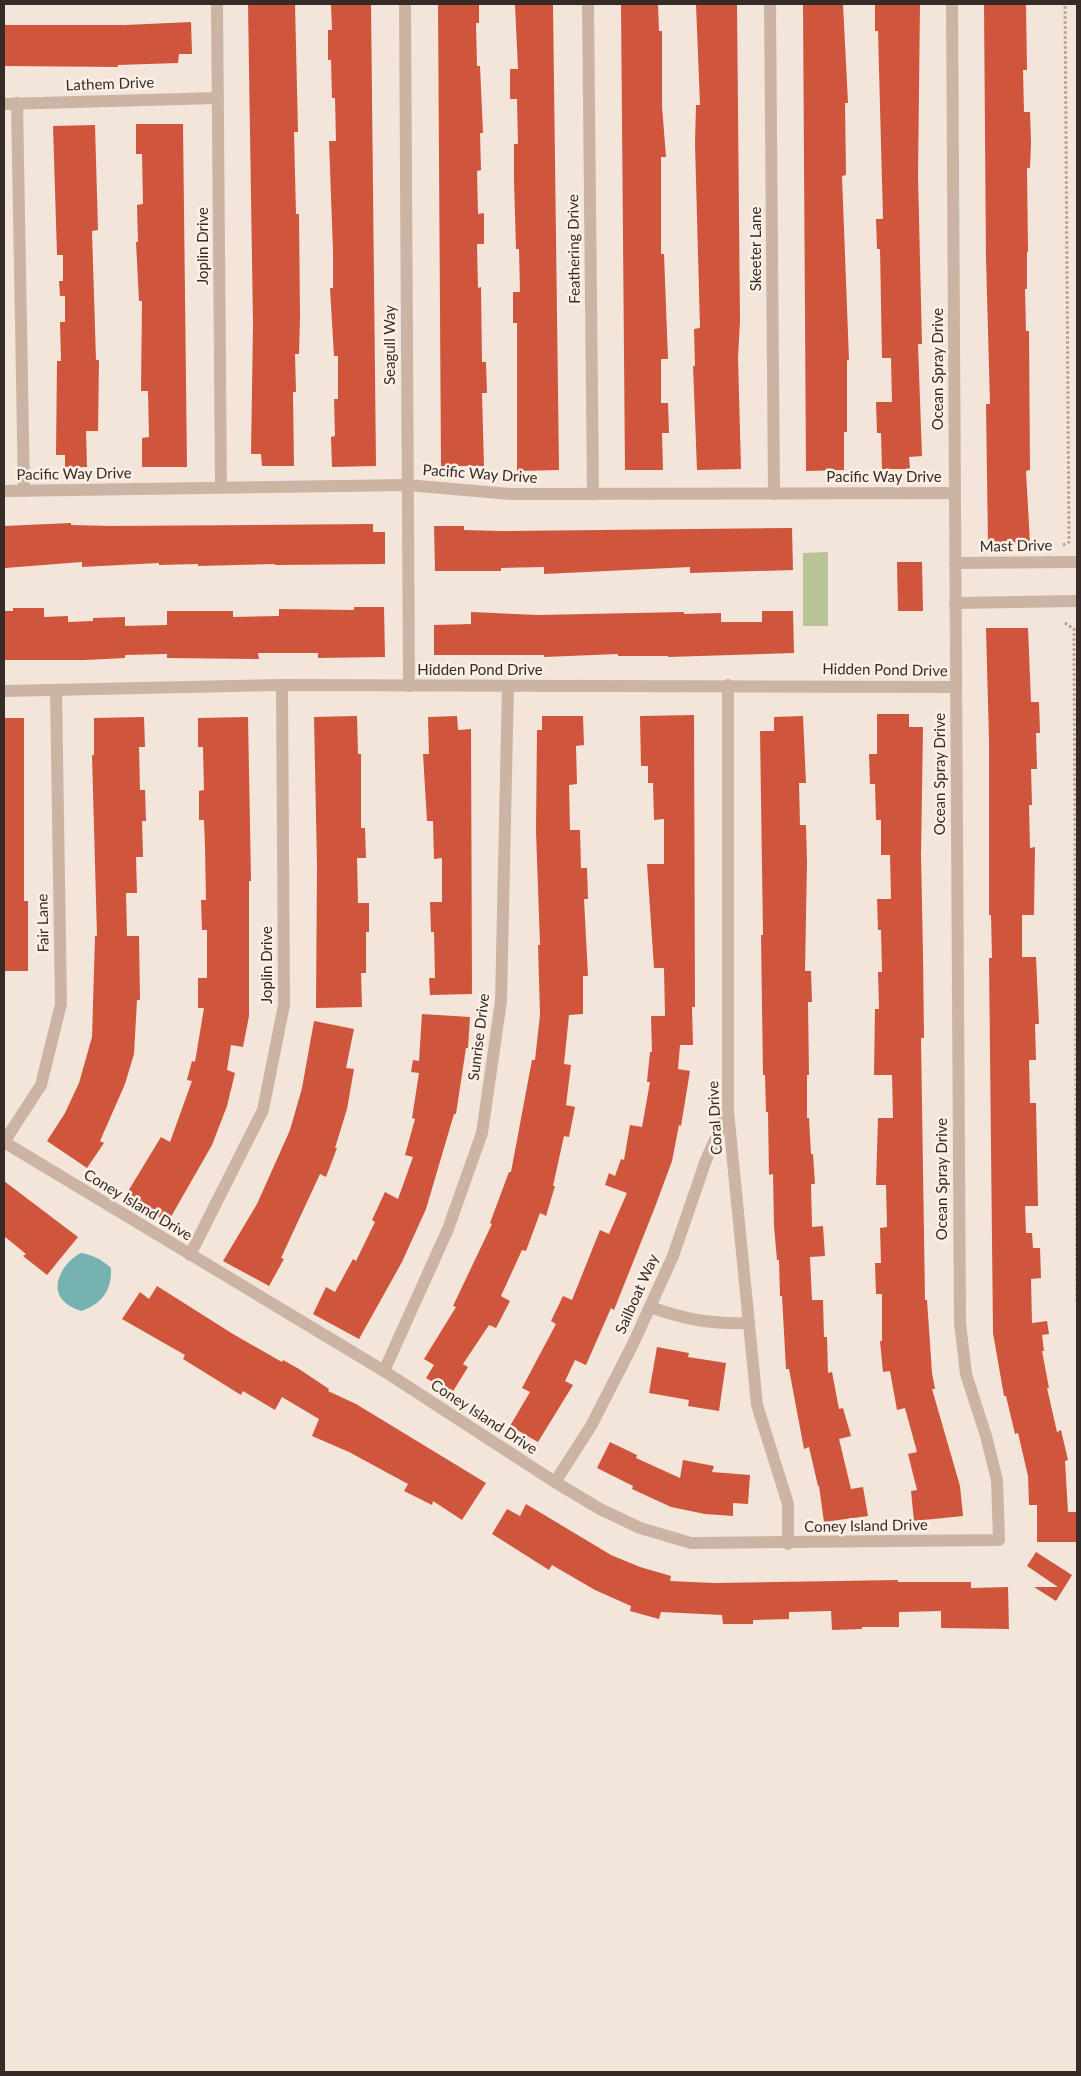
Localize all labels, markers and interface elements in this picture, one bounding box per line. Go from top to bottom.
street label: Lathem Drive [65,72,155,94]
street label: Feathering Drive [563,194,583,304]
street label: Joplin Drive [193,207,211,285]
street label: Skeeter Lane [746,207,764,291]
street label: Seagull Way [380,305,398,385]
street label: Ocean Spray Drive [928,308,946,430]
street label: Pacific Way Drive [422,460,538,486]
street label: Pacific Way Drive [16,463,132,483]
street label: Pacific Way Drive [826,467,942,485]
street label: Mast Drive [980,535,1053,555]
street label: Hidden Pond Drive [822,659,948,679]
street label: Hidden Pond Drive [417,660,543,678]
street label: Ocean Spray Drive [930,713,948,835]
street label: Fair Lane [32,893,52,953]
street label: Joplin Drive [257,926,275,1004]
street label: Sunrise Drive [464,992,492,1082]
street label: Coral Drive [703,1080,725,1156]
street label: Ocean Spray Drive [932,1118,950,1240]
street label: Coney Island Drive [81,1165,196,1244]
street label: Sailboat Way [610,1251,662,1336]
street label: Coney Island Drive [428,1375,541,1457]
street label: Coney Island Drive [804,1515,928,1535]

